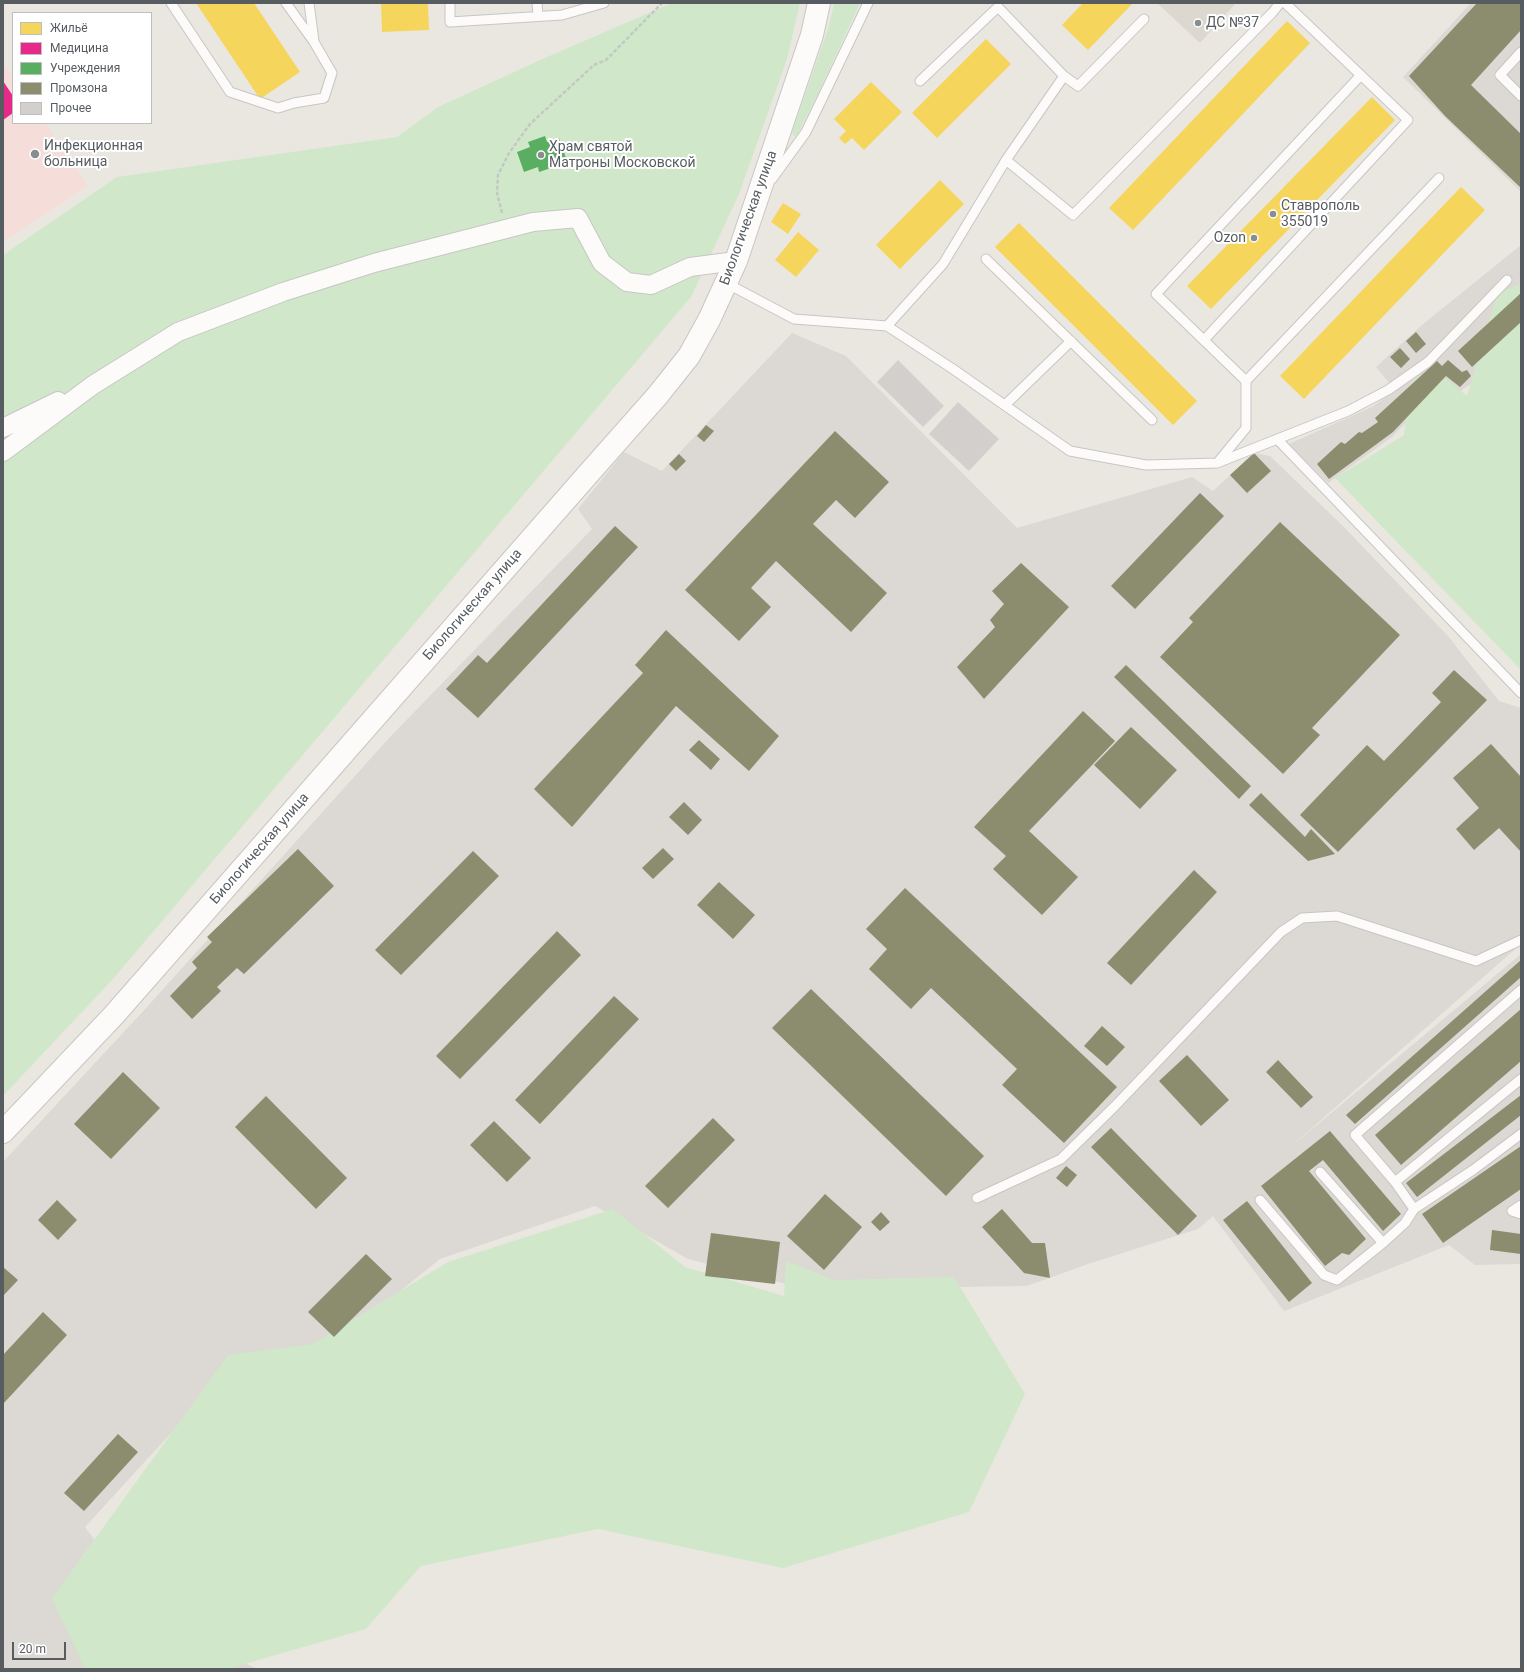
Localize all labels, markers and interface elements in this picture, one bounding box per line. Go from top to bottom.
legend [12,12,152,124]
place label: ДС №37 [1206,15,1259,31]
marker: ДС №37 [1193,18,1203,28]
text: Жильё [50,21,88,35]
text: Медицина [50,41,109,55]
text: Учреждения [50,61,120,75]
text: Промзона [50,81,107,95]
text: Прочее [50,101,91,115]
place label: Инфекционная больница [44,138,143,170]
place label: Храм святой Матроны Московской [549,139,695,172]
marker: Инфекционная больница [29,148,41,160]
street label: Биологическая улица [717,148,781,288]
marker: Храм святой Матроны Московской [536,150,546,160]
place label: Ставрополь 355019 [1281,198,1360,230]
marker: Ставрополь 355019 [1268,209,1278,219]
place label: Ozon [1214,230,1246,246]
marker: Ozon [1249,233,1259,243]
street label: Биологическая улица [420,546,526,664]
street label: Биологическая улица [207,790,313,908]
scale bar [14,1634,68,1660]
text: 20 m [19,1642,46,1656]

